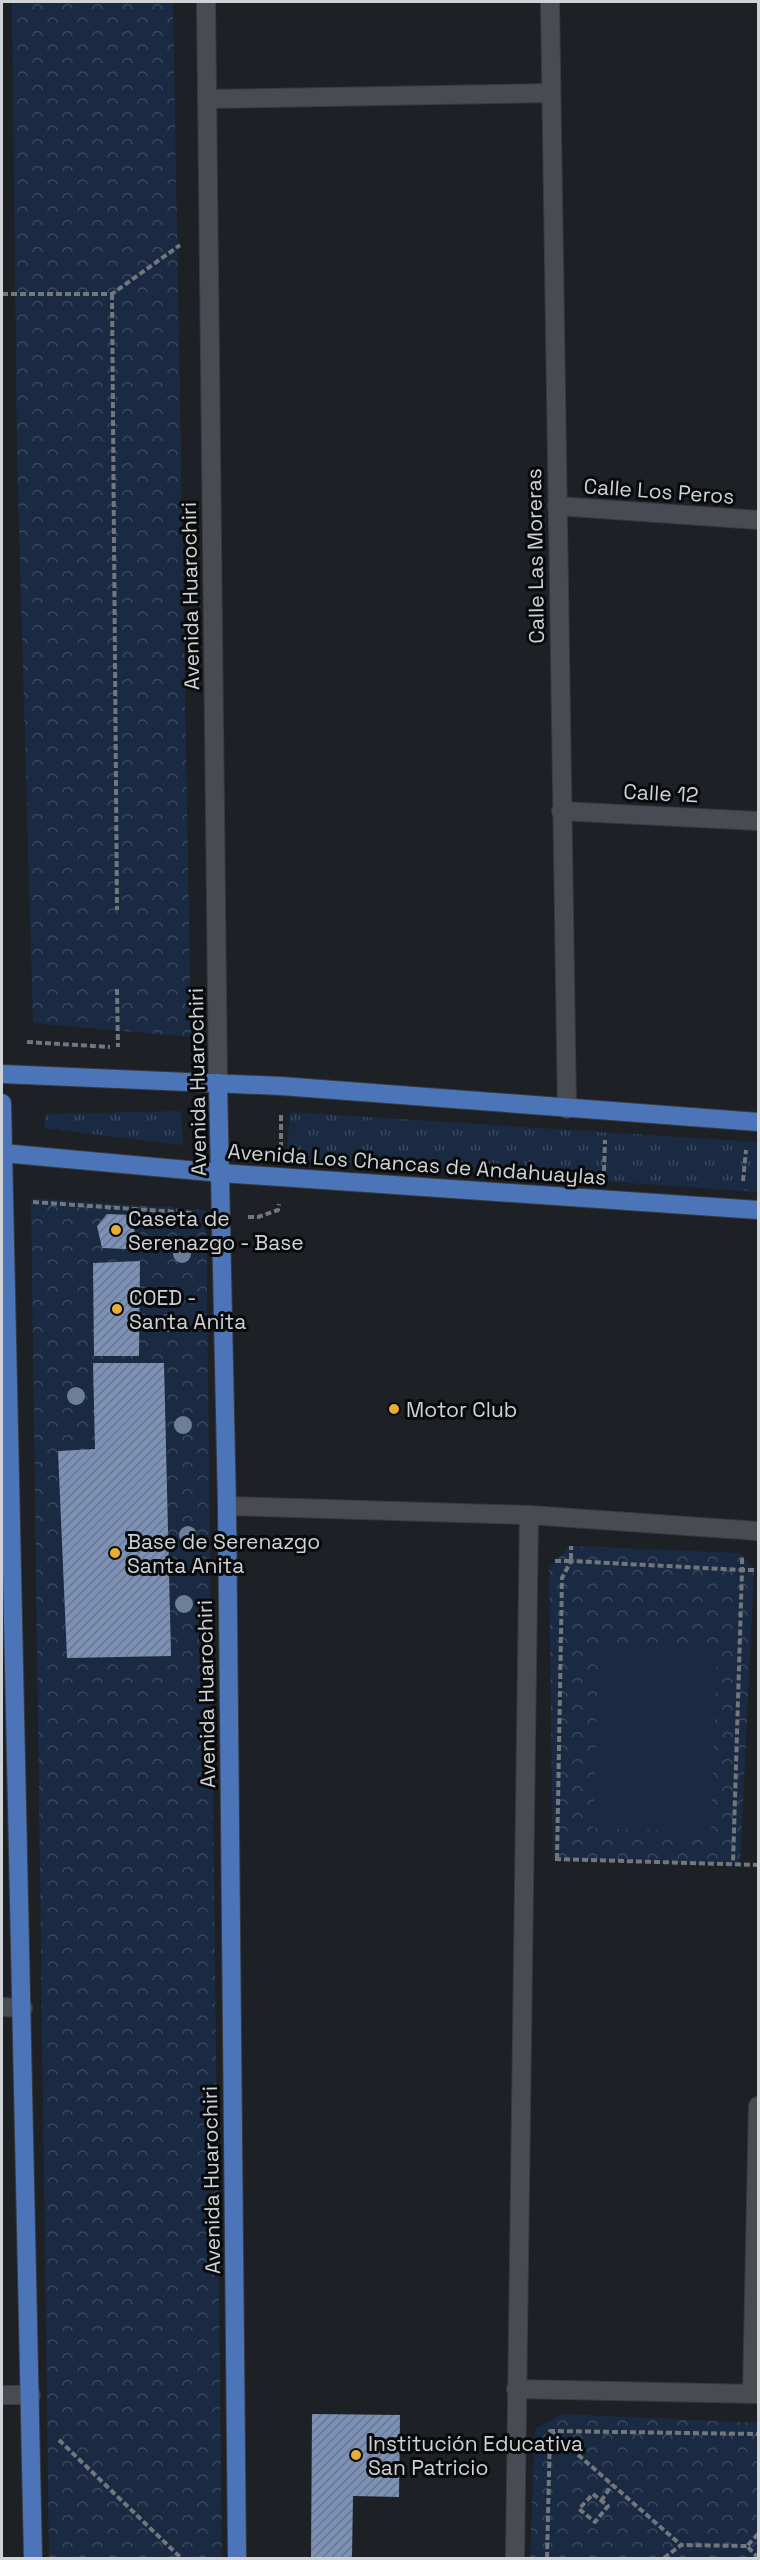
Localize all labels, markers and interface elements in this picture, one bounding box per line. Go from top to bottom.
street label: Calle Las Moreras [520,468,550,644]
street label: Calle Los Peros [583,472,735,510]
street label: Avenida Huarochiri [175,502,205,690]
street label: Calle 12 [623,778,699,808]
street label: Avenida Huarochiri [182,988,212,1176]
street label: Avenida Los Chancas de Andahuaylas [227,1137,607,1191]
place label: Caseta de Serenazgo - Base [128,1205,304,1256]
marker: Caseta de Serenazgo - Base [109,1223,123,1237]
place label: COED - Santa Anita [129,1284,246,1335]
marker: COED - Santa Anita [110,1302,124,1316]
place label: Motor Club [406,1396,517,1423]
marker: Motor Club [387,1402,401,1416]
place label: Base de Serenazgo Santa Anita [127,1528,320,1579]
marker: Base de Serenazgo Santa Anita [108,1546,122,1560]
street label: Avenida Huarochiri [191,1600,221,1788]
street label: Avenida Huarochiri [196,2086,226,2274]
place label: Institución Educativa San Patricio [368,2430,583,2481]
marker: Institución Educativa San Patricio [349,2448,363,2462]

